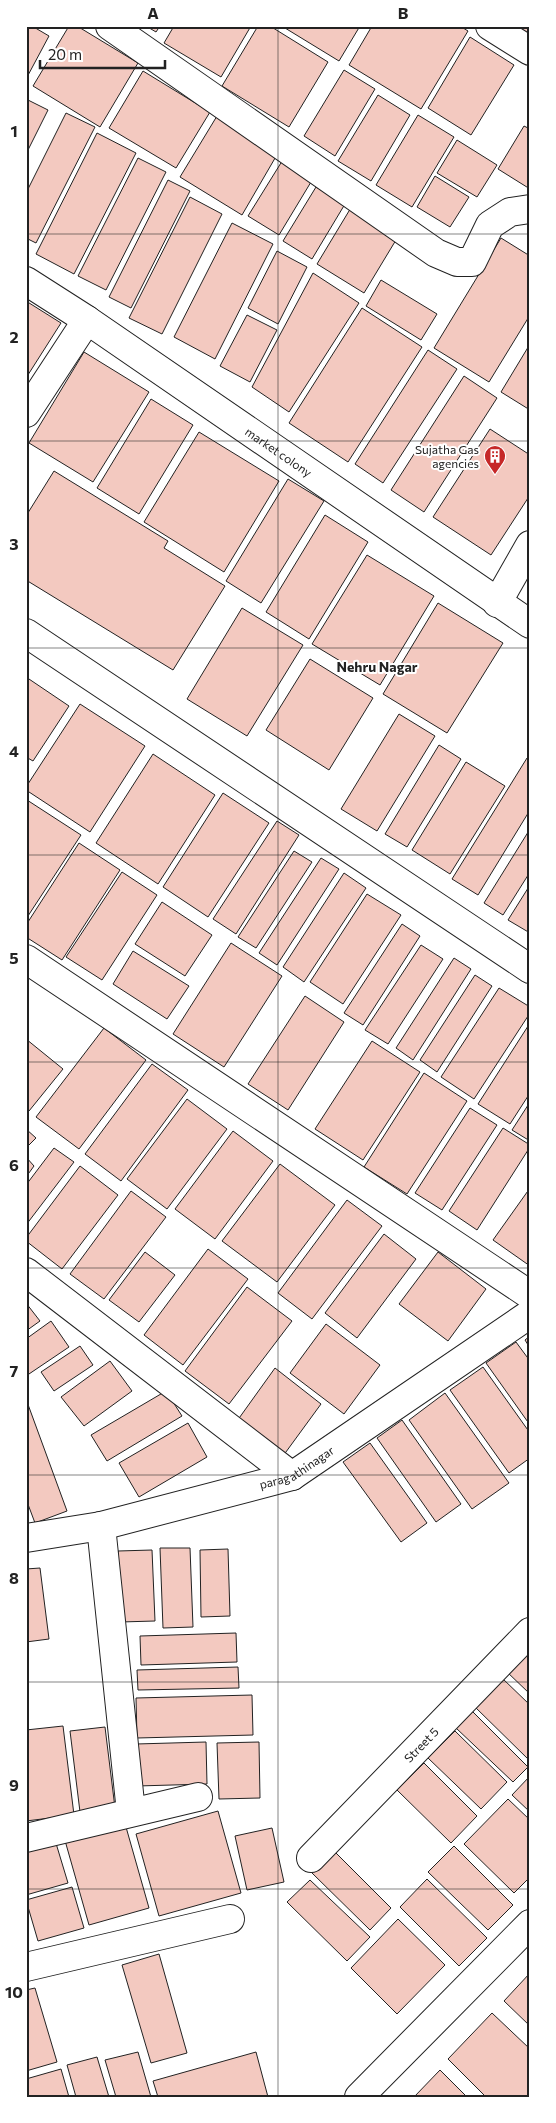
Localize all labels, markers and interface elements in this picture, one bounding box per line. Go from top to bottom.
text: A [147,3,159,22]
text: B [398,3,409,22]
scale bar [40,38,165,70]
text: 20 m [48,45,82,63]
text: 1 [10,121,18,140]
text: 2 [9,327,19,346]
street label: market colony [243,424,315,479]
place label: Sujatha Gas agencies [415,442,479,470]
building icon: Sujatha Gas agencies [483,444,507,475]
text: 3 [9,534,19,553]
district label: Nehru Nagar [336,658,418,675]
text: 4 [9,741,19,760]
text: 5 [9,948,19,967]
text: 6 [9,1155,19,1174]
text: 7 [10,1361,19,1380]
street label: paragathinagar [258,1443,337,1491]
text: 8 [9,1568,19,1587]
street label: Street 5 [401,1724,441,1765]
text: 9 [9,1775,19,1794]
text: 10 [5,1982,23,2001]

